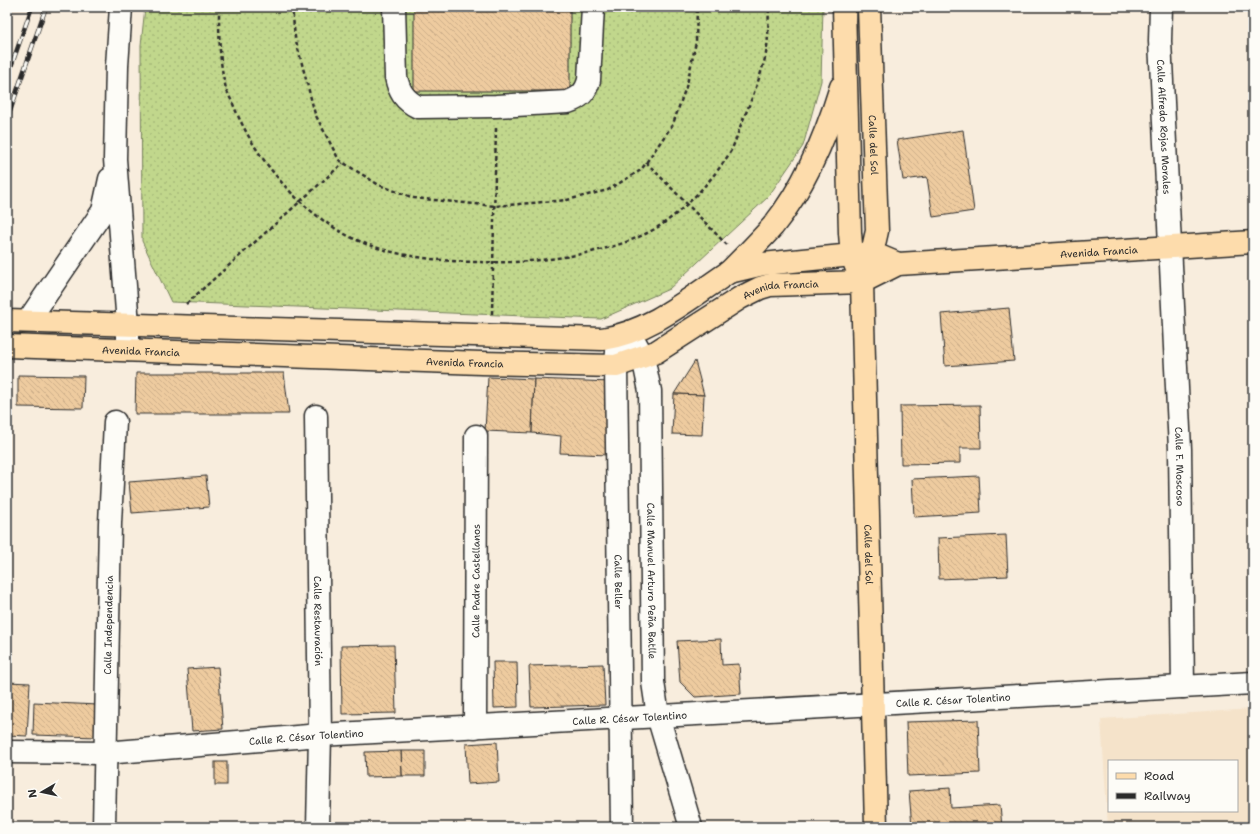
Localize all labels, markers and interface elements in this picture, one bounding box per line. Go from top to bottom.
street label: Calle Alfredo Rojas Morales [1154,59,1174,195]
street label: Calle del Sol [866,115,881,175]
street label: Avenida Francia [1060,243,1139,260]
street label: Avenida Francia [740,277,820,302]
street label: Avenida Francia [102,343,181,359]
street label: Avenida Francia [426,355,505,370]
street label: Calle F. Moscoso [1172,426,1187,506]
street label: Calle Manuel Arturo Peña Batlle [645,503,659,660]
street label: Calle Padre Castellanos [469,524,482,638]
street label: Calle del Sol [862,524,876,585]
street label: Calle Beller [612,554,626,610]
street label: Calle Independencia [101,574,115,675]
street label: Calle Restauración [312,576,326,666]
street label: Calle R. César Tolentino [895,690,1011,709]
street label: Calle R. César Tolentino [572,708,688,727]
street label: Calle R. César Tolentino [248,726,364,747]
legend [1108,760,1238,812]
text: Road [1144,768,1175,784]
north arrow [22,772,62,812]
text: N [24,788,41,799]
text: Railway [1144,788,1191,804]

